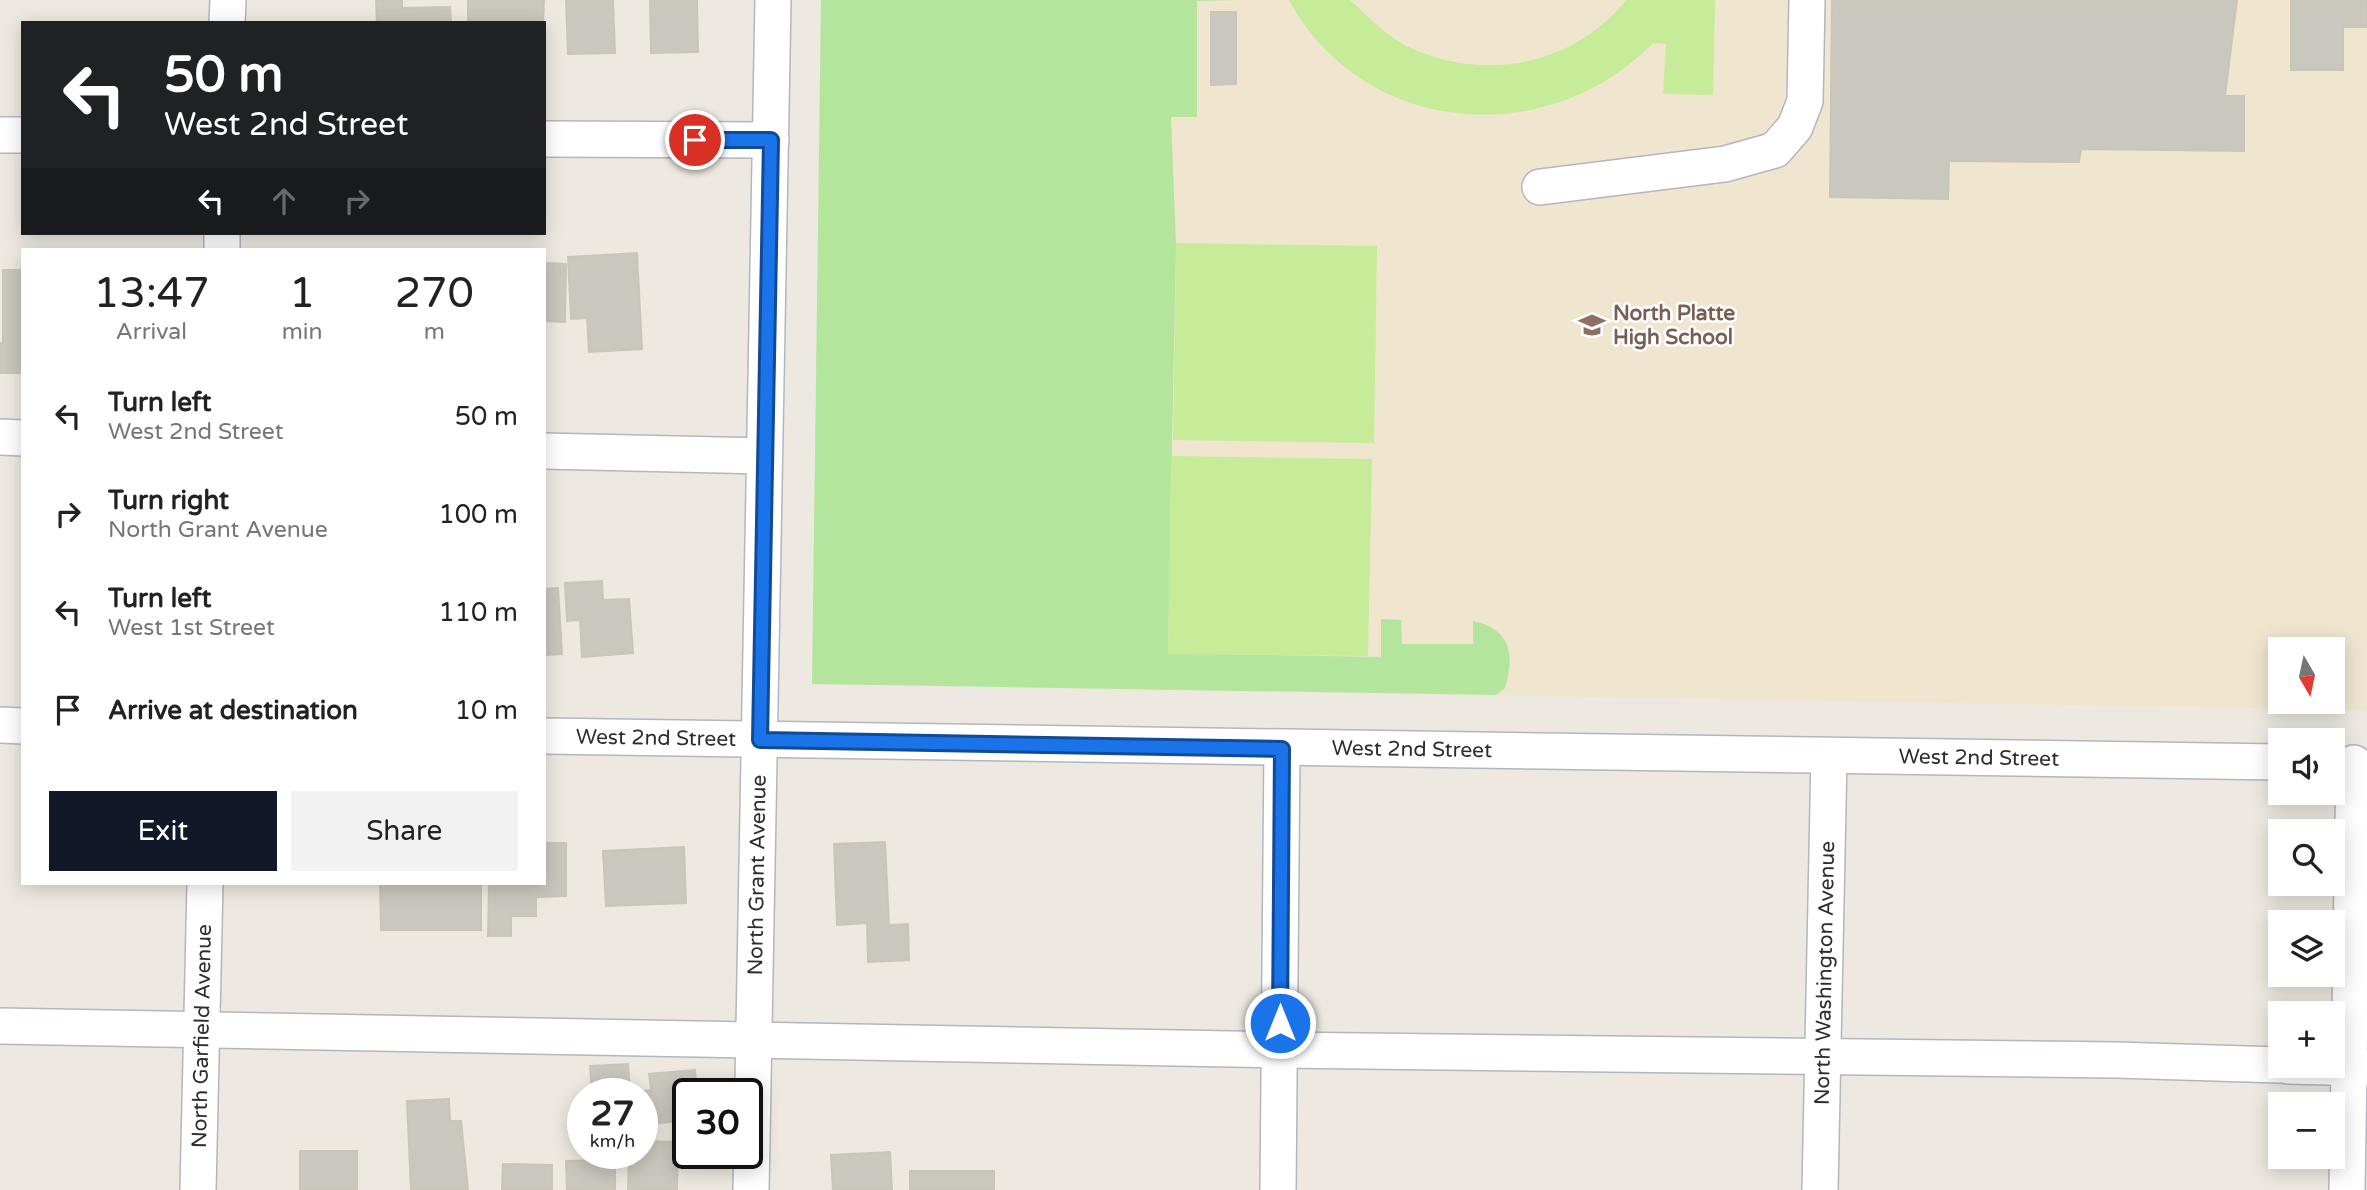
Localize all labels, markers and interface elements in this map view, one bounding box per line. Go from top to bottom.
text: 50 m [164,46,283,105]
icon: left [49,49,140,140]
text: West 2nd Street [164,106,408,144]
pin [665,110,725,170]
icon: arrive [676,121,714,159]
icon: left [192,182,230,220]
icon: ahead [265,182,303,220]
icon: right [338,182,376,220]
text: 13:47 [93,268,210,319]
text: 1 [289,268,315,319]
text: 270 [395,268,474,319]
place label: North Platte High School [1613,301,1735,350]
school or university icon: North Platte High School [1577,310,1607,340]
text: Arrival [116,318,187,346]
text: min [282,318,323,346]
text: m [424,318,445,346]
text: Turn left [108,387,211,418]
icon: left [49,397,87,435]
text: 50 m [455,401,518,432]
text: West 2nd Street [108,418,284,446]
text: Turn right [108,485,229,516]
icon: right [49,495,87,533]
text: 100 m [438,499,518,530]
text: North Grant Avenue [108,516,328,544]
text: Turn left [108,583,211,614]
icon: left [49,593,87,631]
text: 110 m [438,597,518,628]
text: West 1st Street [108,614,275,642]
north arrow [2268,637,2345,714]
map controls [2268,637,2345,1169]
icon: arrive [49,691,87,729]
text: Arrive at destination [108,695,358,726]
text: 10 m [455,695,518,726]
street label: West 2nd Street [576,724,736,752]
button: sound [2268,728,2345,805]
street label: West 2nd Street [1331,736,1492,763]
street label: West 2nd Street [1898,744,2059,772]
street label: North Grant Avenue [743,774,772,976]
button: Exit [49,791,277,871]
button: Share [291,791,518,871]
button: search [2268,819,2345,896]
street label: North Washington Avenue [1810,841,1840,1105]
button: layers [2268,910,2345,987]
street label: North Garfield Avenue [187,924,217,1148]
position arrow [1243,986,1317,1060]
button: + [2268,1001,2345,1078]
speed limit sign: 30 [672,1078,763,1169]
button: − [2268,1092,2345,1169]
text: 27 [591,1093,634,1135]
text: km/h [590,1130,635,1152]

